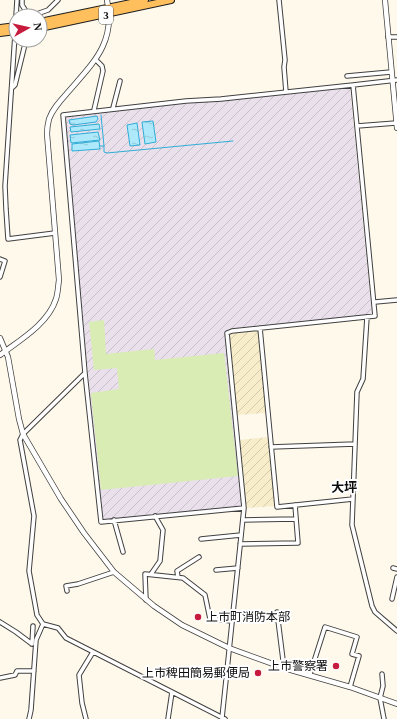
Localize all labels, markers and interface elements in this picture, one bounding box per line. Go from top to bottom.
road number: 3 [99,6,113,24]
north arrow [8,8,48,48]
text: N [31,22,44,31]
district label: 大坪 [331,480,357,495]
place label: 上市町消防本部 [206,610,290,624]
marker: 上市町消防本部 [193,612,203,622]
place label: 上市警察署 [268,659,328,673]
marker: 上市警察署 [331,661,341,671]
place label: 上市稗田簡易郵便局 [142,666,250,680]
marker: 上市稗田簡易郵便局 [253,668,263,678]

